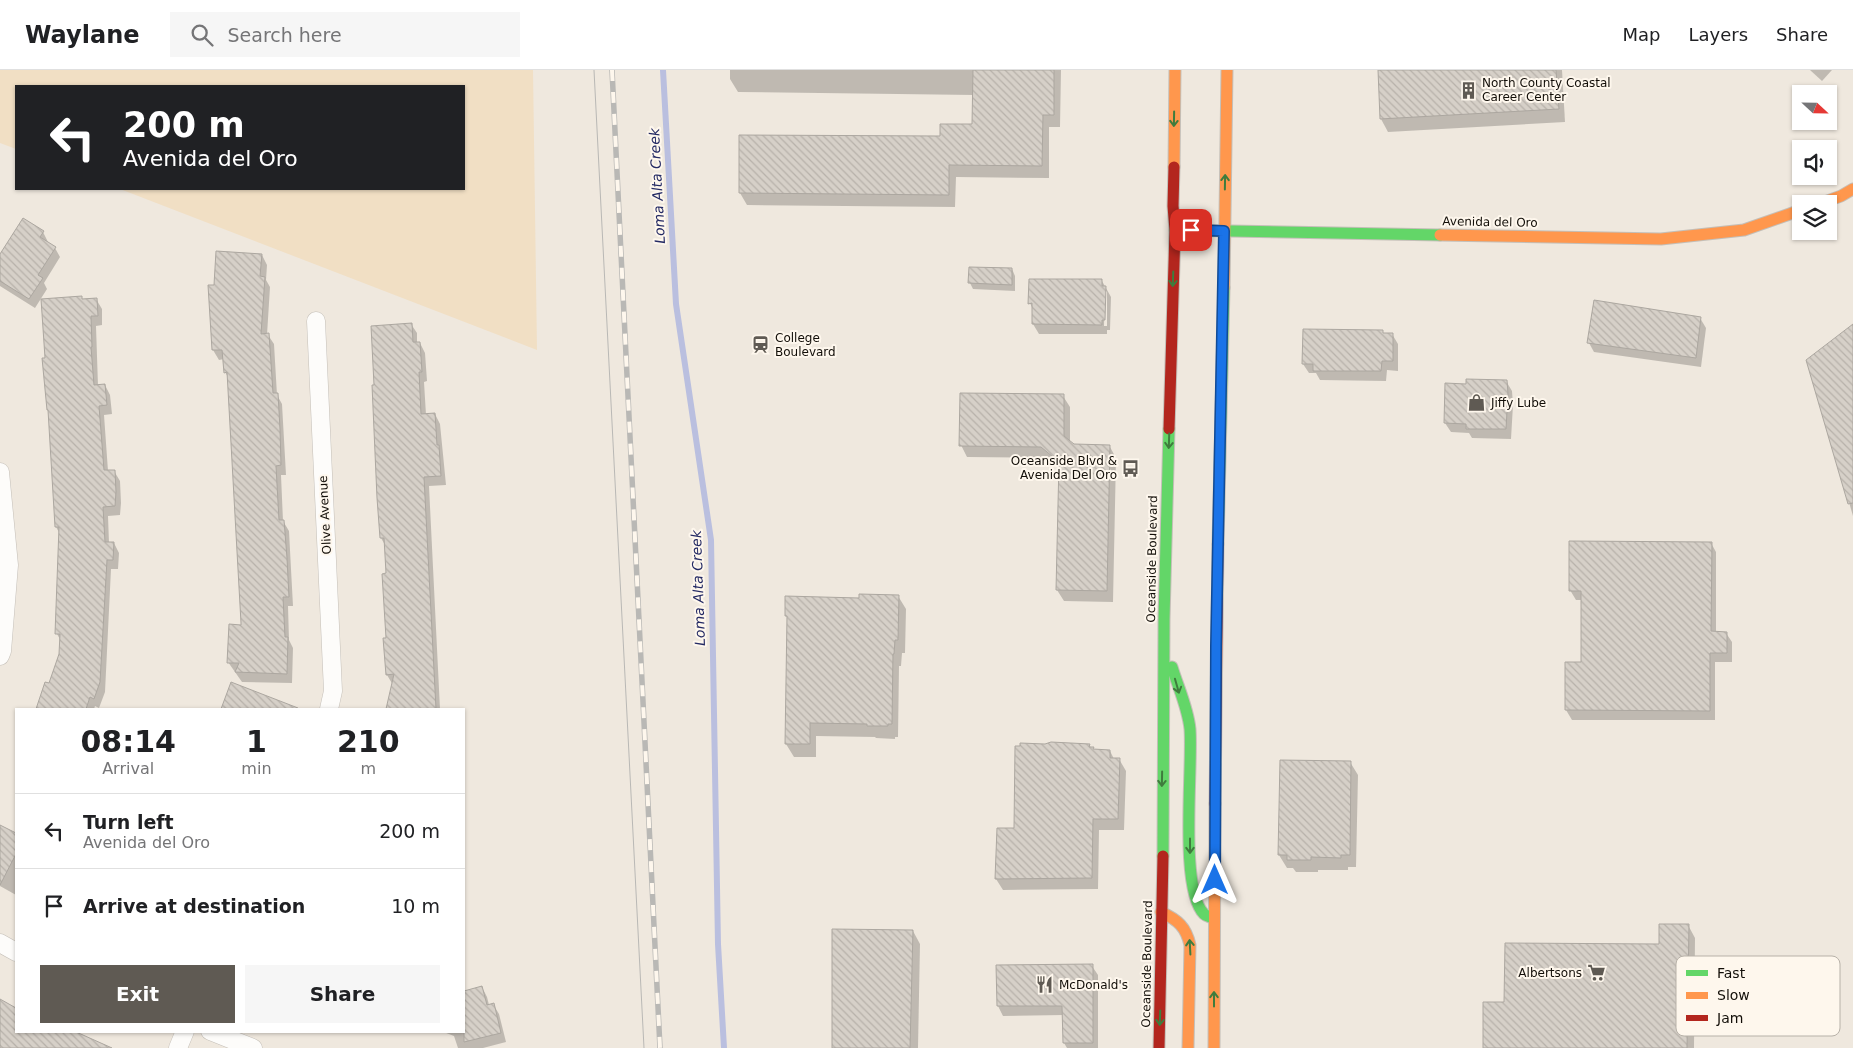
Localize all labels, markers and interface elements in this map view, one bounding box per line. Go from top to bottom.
search box [170,12,520,57]
text: Waylane [25,21,140,49]
icon: search [188,21,216,49]
text: Search here [228,24,342,46]
text: Map [1622,24,1660,45]
text: Layers [1688,24,1748,45]
text: Share [1776,24,1828,45]
place label: North County Coastal Career Center [1482,76,1611,104]
building icon: North County Coastal Career Center [1458,80,1478,100]
north arrow [1792,85,1838,130]
map controls [1792,85,1837,240]
icon: left [40,105,105,170]
text: 200 m [123,105,245,145]
one-way arrow [1170,110,1179,126]
water label: Loma Alta Creek [646,127,668,244]
button: sound [1792,140,1837,185]
text: Avenida del Oro [123,146,298,171]
one-way arrow [1220,174,1230,190]
button: layers [1792,195,1837,240]
pin [1170,209,1212,251]
street label: Avenida del Oro [1442,214,1538,230]
icon: arrive [1177,216,1205,244]
one-way arrow [1169,270,1178,286]
place label: College Boulevard [775,331,836,359]
station icon: College Boulevard [751,335,771,355]
shop icon: Jiffy Lube [1467,393,1487,413]
place label: Jiffy Lube [1490,396,1546,410]
one-way arrow [1164,432,1174,449]
place label: Oceanside Blvd & Avenida Del Oro [1011,454,1117,482]
bus stop icon: Oceanside Blvd & Avenida Del Oro [1121,458,1141,478]
street label: Olive Avenue [316,475,334,555]
street label: Oceanside Boulevard [1144,495,1160,623]
water label: Loma Alta Creek [688,529,708,646]
one-way arrow [1173,677,1183,693]
text: 08:14 [80,724,176,759]
text: 1 [246,724,267,759]
text: 210 [337,724,400,759]
text: Arrival [102,759,154,778]
text: min [241,759,272,778]
text: m [360,759,376,778]
one-way arrow [1157,770,1167,787]
text: Turn left [83,811,174,833]
icon: left [40,817,68,845]
text: 200 m [379,820,440,842]
text: Avenida del Oro [83,833,210,852]
one-way arrow [1185,838,1195,854]
position arrow [1188,853,1240,905]
icon: arrive [40,892,68,920]
text: Arrive at destination [83,895,305,917]
text: 10 m [391,895,440,917]
street label: Oceanside Boulevard [1139,900,1155,1028]
one-way arrow [1185,939,1194,955]
legend [1676,956,1840,1036]
supermarket icon: Albertsons [1586,963,1606,983]
button: Exit [40,965,235,1023]
button: Share [245,965,440,1023]
text: Fast [1717,965,1746,981]
place label: Albertsons [1518,966,1582,980]
restaurant icon: McDonald's [1035,975,1055,995]
place label: McDonald's [1059,978,1128,992]
text: Slow [1717,987,1750,1003]
one-way arrow [1209,992,1219,1008]
one-way arrow [1155,1010,1165,1026]
text: Jam [1716,1010,1743,1026]

